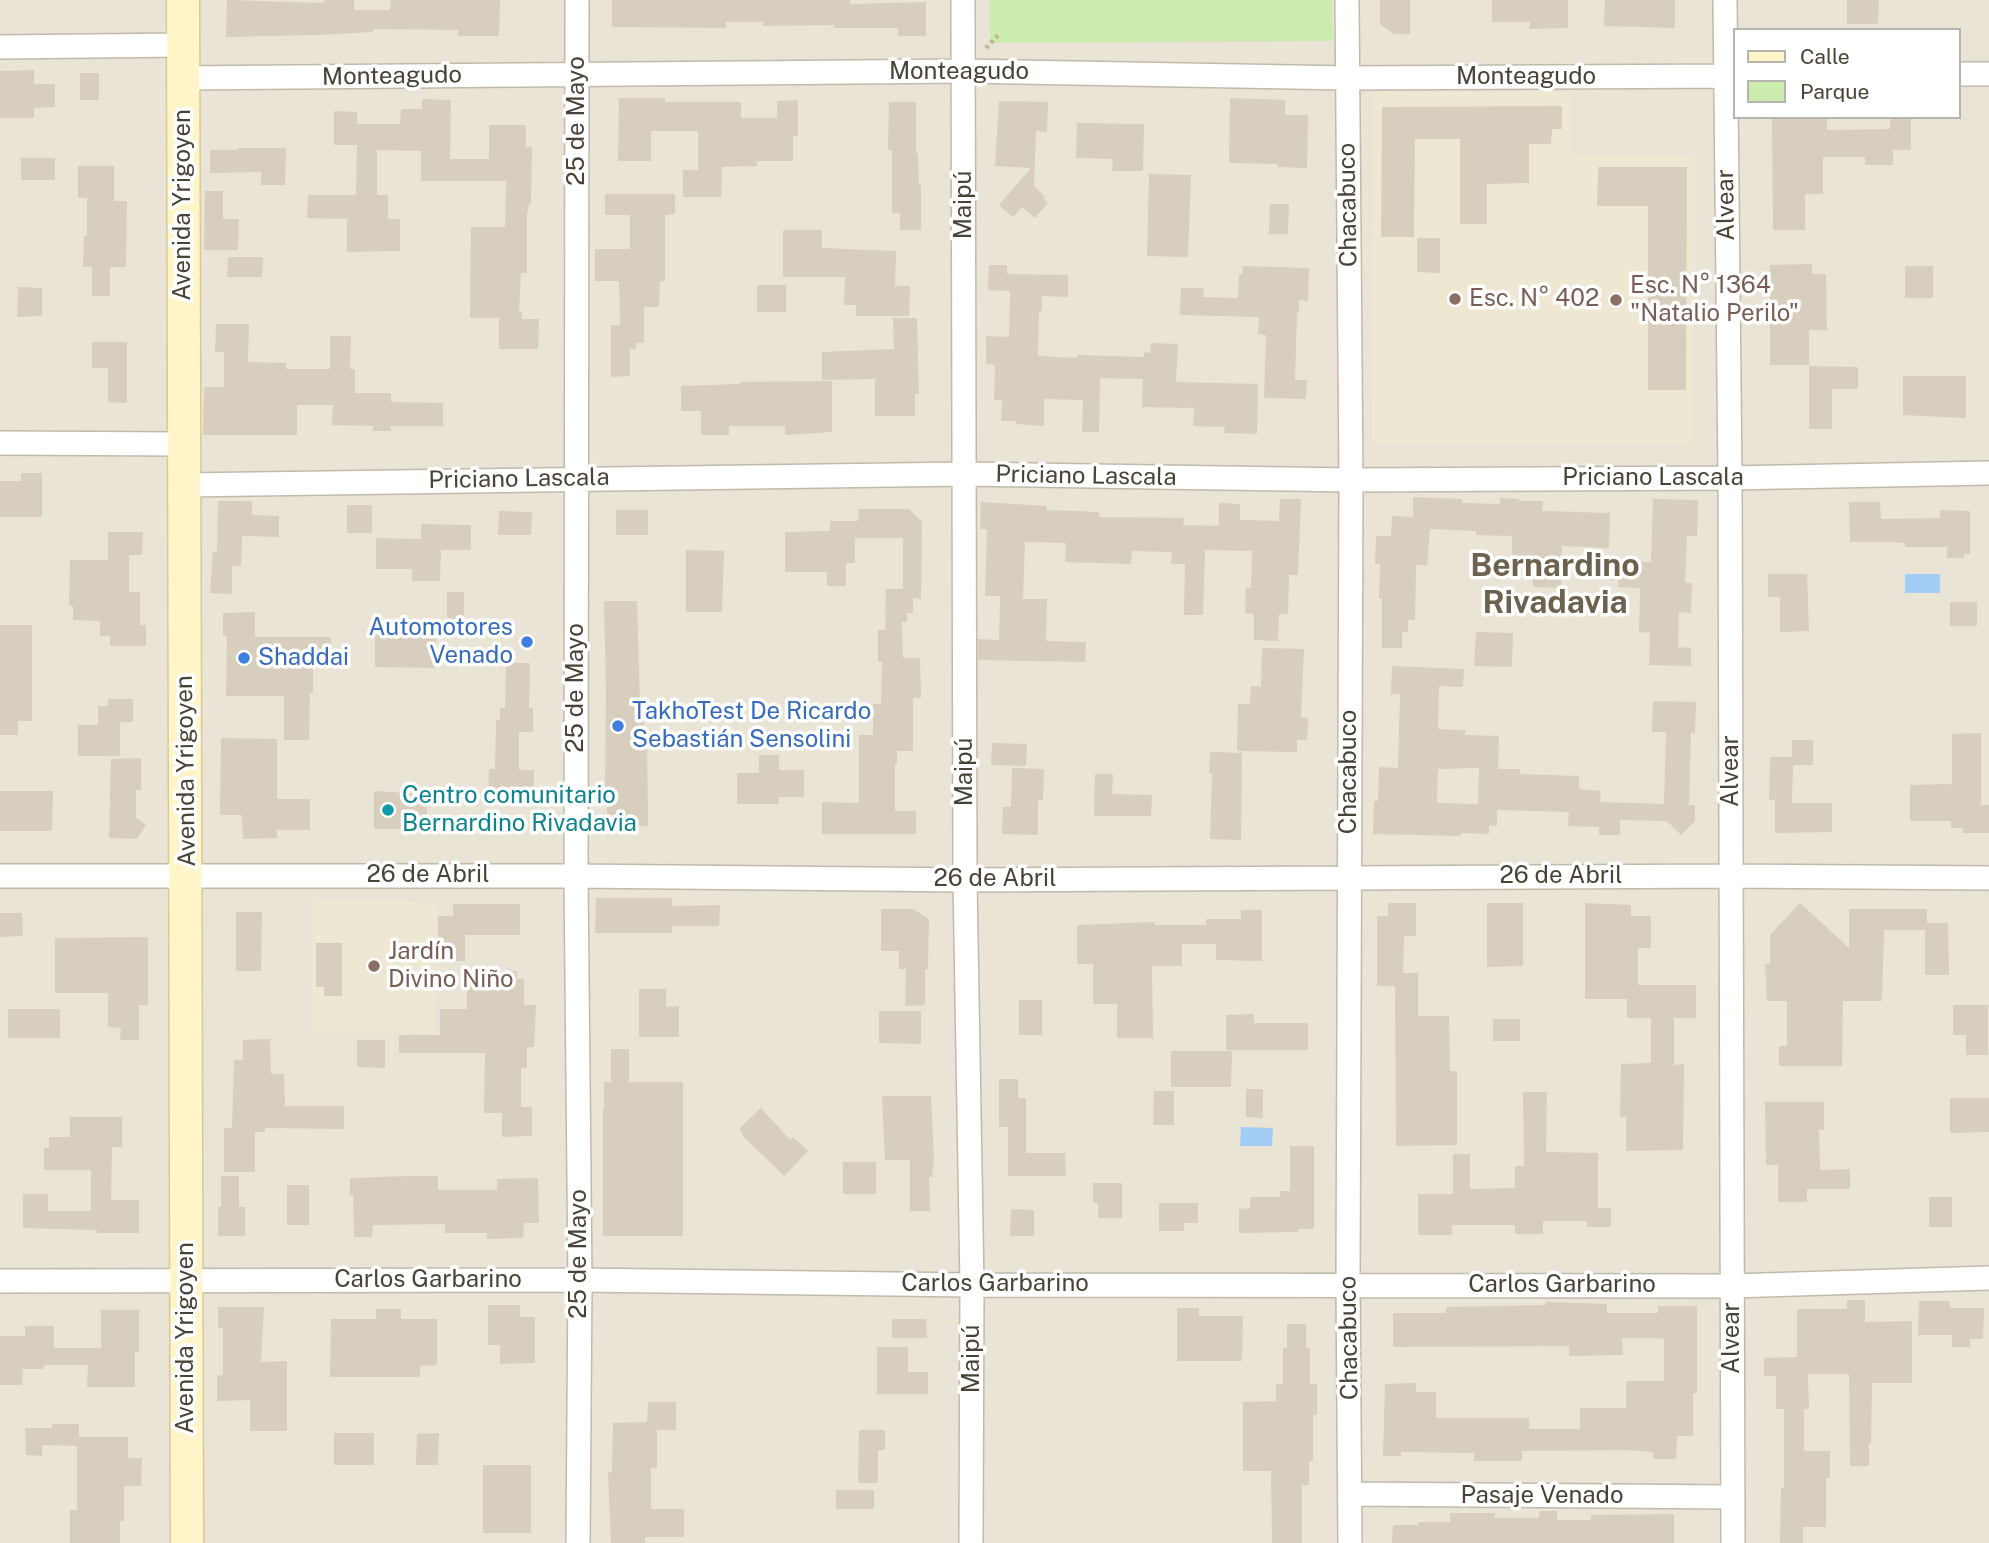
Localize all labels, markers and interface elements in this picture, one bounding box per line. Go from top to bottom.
legend [1734,28,1961,119]
text: Calle [1800,44,1850,69]
street label: 25 de Mayo [563,56,591,186]
street label: Monteagudo [889,58,1029,86]
street label: Monteagudo [322,60,462,92]
street label: Monteagudo [1456,63,1596,91]
text: Parque [1800,79,1869,104]
street label: Avenida Yrigoyen [169,109,197,301]
street label: Chacabuco [1333,143,1363,267]
street label: Alvear [1711,169,1741,241]
street label: Maipú [950,171,978,239]
place label: Esc. N° 1364 "Natalio Perilo" [1630,272,1799,328]
place label: Esc. N° 402 [1469,285,1599,313]
marker: Esc. N° 402 [1447,291,1463,307]
marker: Esc. N° 1364 "Natalio Perilo" [1608,292,1624,308]
street label: Priciano Lascala [995,460,1177,492]
street label: Priciano Lascala [428,463,610,495]
street label: Priciano Lascala [1562,464,1744,492]
district label: Bernardino Rivadavia [1470,547,1640,622]
place label: Automotores Venado [368,614,513,670]
street label: 25 de Mayo [562,623,590,753]
marker: Automotores Venado [519,634,535,650]
place label: Shaddai [258,644,349,672]
marker: Shaddai [236,650,252,666]
street label: Avenida Yrigoyen [170,675,202,867]
place label: TakhoTest De Ricardo Sebastián Sensolini [632,698,871,754]
street label: Chacabuco [1335,710,1363,834]
marker: TakhoTest De Ricardo Sebastián Sensolini [610,718,626,734]
street label: Alvear [1717,735,1745,807]
street label: Maipú [951,738,979,806]
place label: Centro comunitario Bernardino Rivadavia [402,782,637,838]
marker: Centro comunitario Bernardino Rivadavia [380,802,396,818]
street label: 26 de Abril [367,861,489,889]
street label: 26 de Abril [1500,862,1622,890]
street label: 26 de Abril [934,865,1056,893]
place label: Jardín Divino Niño [388,938,514,994]
marker: Jardín Divino Niño [366,958,382,974]
street label: 25 de Mayo [565,1189,593,1319]
street label: Avenida Yrigoyen [172,1242,200,1434]
street label: Carlos Garbarino [334,1266,522,1294]
street label: Carlos Garbarino [901,1270,1089,1298]
street label: Carlos Garbarino [1468,1271,1656,1299]
street label: Chacabuco [1334,1276,1364,1400]
street label: Alvear [1718,1302,1746,1374]
street label: Maipú [958,1325,986,1393]
street label: Pasaje Venado [1460,1482,1624,1510]

